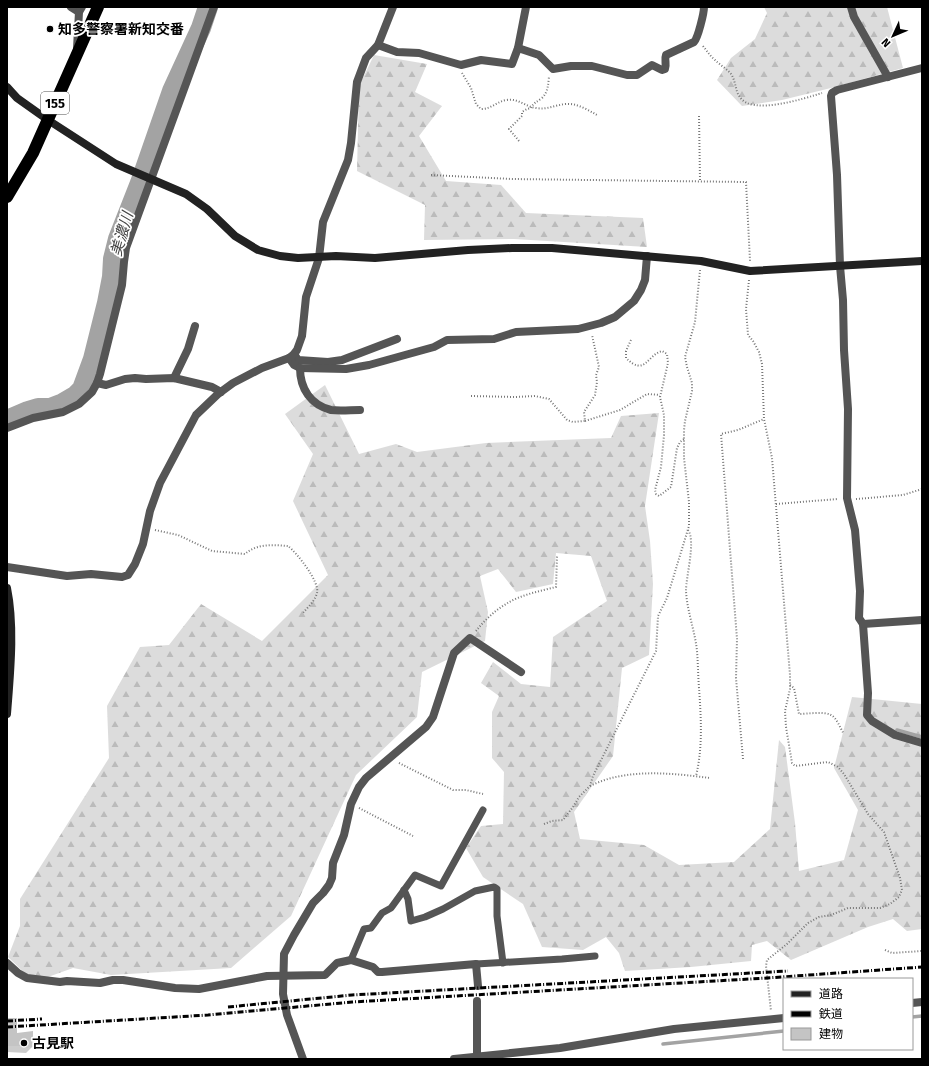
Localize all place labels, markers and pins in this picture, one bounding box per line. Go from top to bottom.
place label: 知多警察署新知交番 [58,21,184,38]
marker: 知多警察署新知交番 [45,24,55,34]
place label: 古見駅 [32,1035,74,1052]
marker: 古見駅 [19,1038,29,1048]

